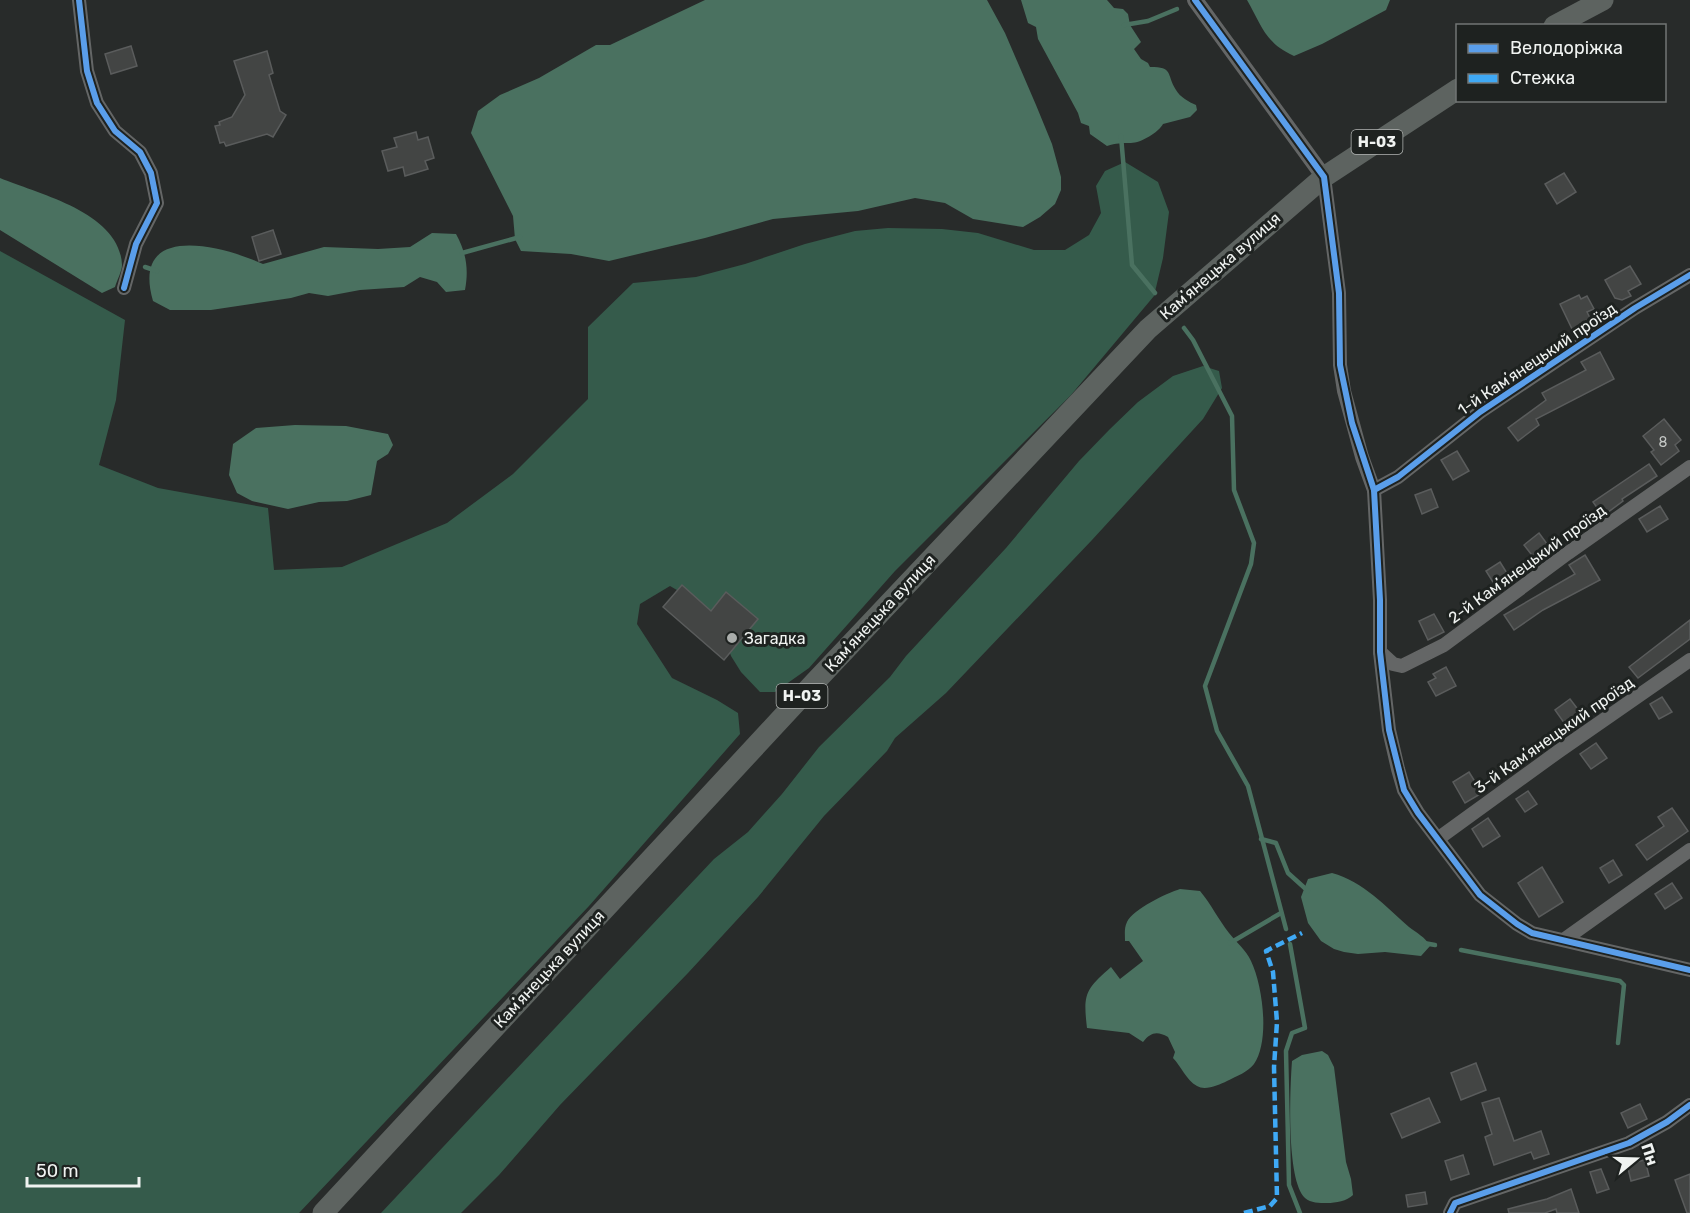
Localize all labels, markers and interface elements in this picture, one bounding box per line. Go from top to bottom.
legend [1456,24,1666,102]
text: Велодоріжка [1510,37,1623,59]
text: Стежка [1510,67,1575,89]
road number: Н-03 [1352,130,1402,154]
street label: Камʼянецька вулиця [1156,208,1284,324]
street label: 1-й Камʼянецький проїзд [1454,299,1620,419]
house number: 8 [1659,434,1668,451]
street label: 2-й Камʼянецький проїзд [1445,500,1610,627]
street label: Камʼянецька вулиця [821,550,939,676]
place label: Загадка [744,629,806,648]
marker: Загадка [725,631,739,645]
street label: 3-й Камʼянецький проїзд [1471,672,1638,797]
road number: Н-03 [776,684,828,708]
street label: Камʼянецька вулиця [490,906,608,1032]
north arrow [1606,1129,1666,1189]
text: Пн [1637,1141,1662,1168]
scale bar [27,1150,140,1188]
text: 50 m [36,1160,79,1182]

